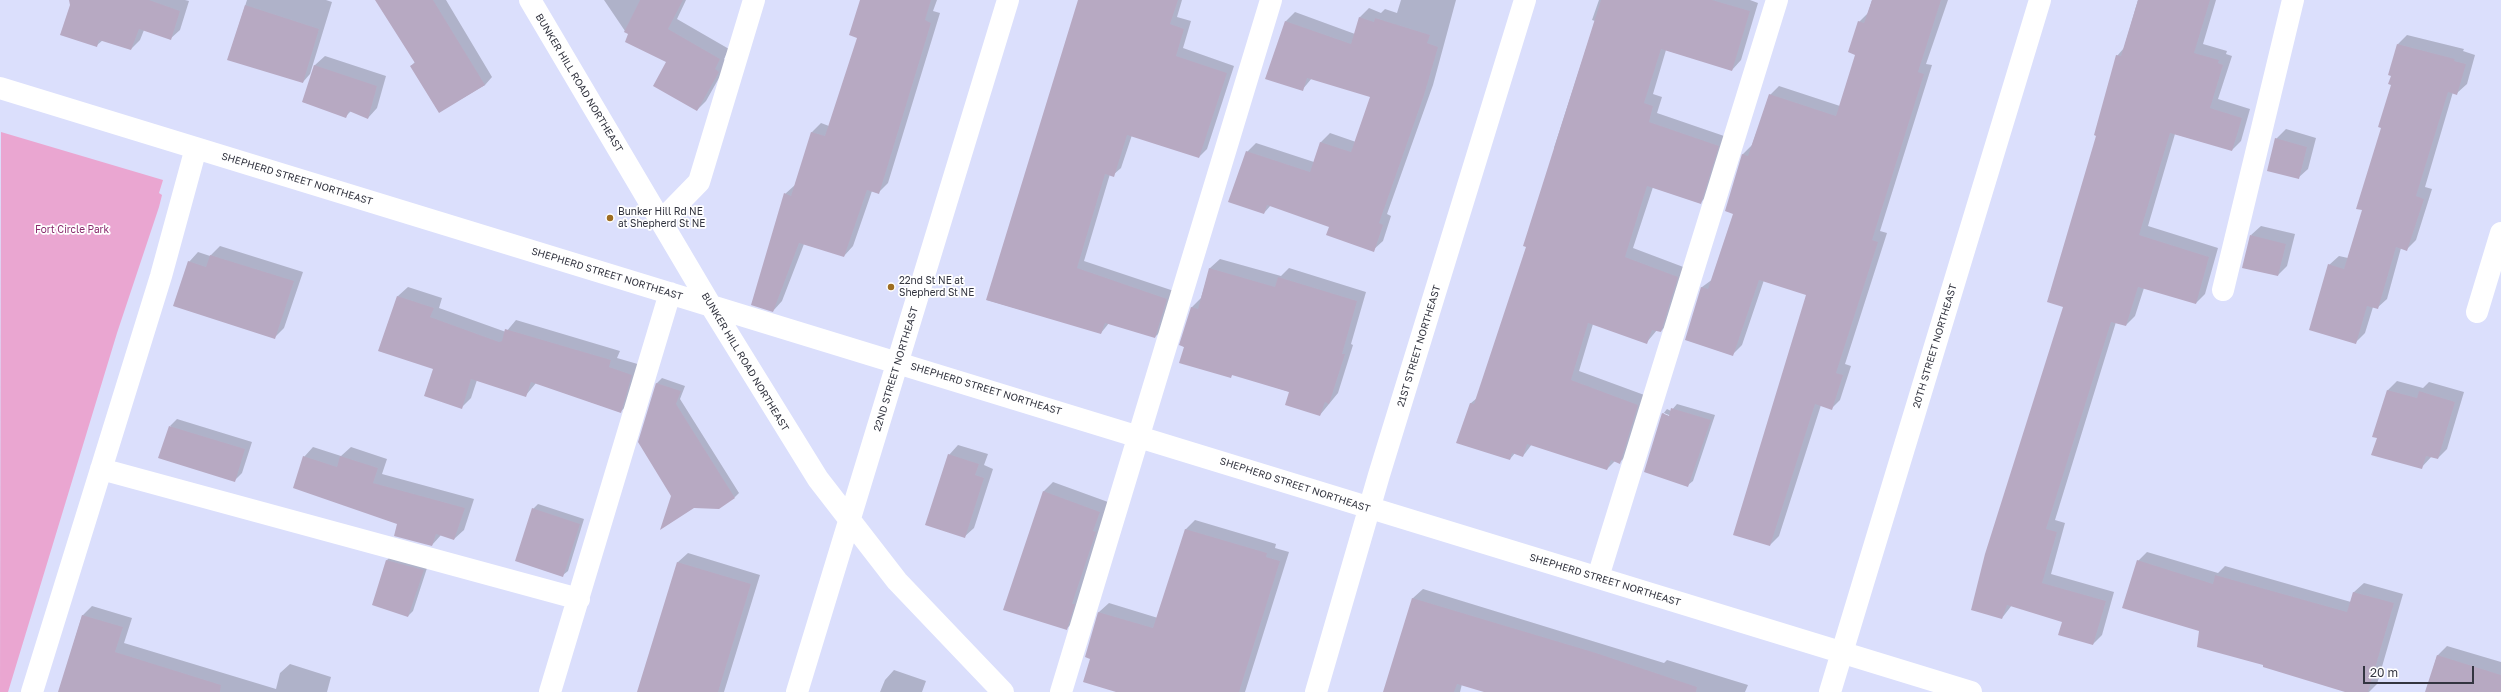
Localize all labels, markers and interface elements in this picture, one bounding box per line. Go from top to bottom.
street label: BUNKER HILL ROAD NORTHEAST [533,12,625,154]
street label: SHEPHERD STREET NORTHEAST [220,150,374,208]
place label: Bunker Hill Rd NE at Shepherd St NE [618,206,705,230]
marker: Bunker Hill Rd NE at Shepherd St NE [605,213,615,223]
park label: Fort Circle Park [35,224,109,236]
street label: SHEPHERD STREET NORTHEAST [530,245,684,303]
place label: 22nd St NE at Shepherd St NE [899,275,974,298]
marker: 22nd St NE at Shepherd St NE [886,282,896,292]
street label: 20TH STREET NORTHEAST [1910,282,1960,410]
street label: 21ST STREET NORTHEAST [1395,284,1443,408]
street label: BUNKER HILL ROAD NORTHEAST [699,291,791,433]
street label: 22ND STREET NORTHEAST [871,305,921,433]
street label: SHEPHERD STREET NORTHEAST [909,360,1063,418]
street label: SHEPHERD STREET NORTHEAST [1218,455,1372,515]
street label: SHEPHERD STREET NORTHEAST [1528,551,1682,609]
scale bar [2365,658,2476,684]
text: 20 m [2370,665,2398,680]

